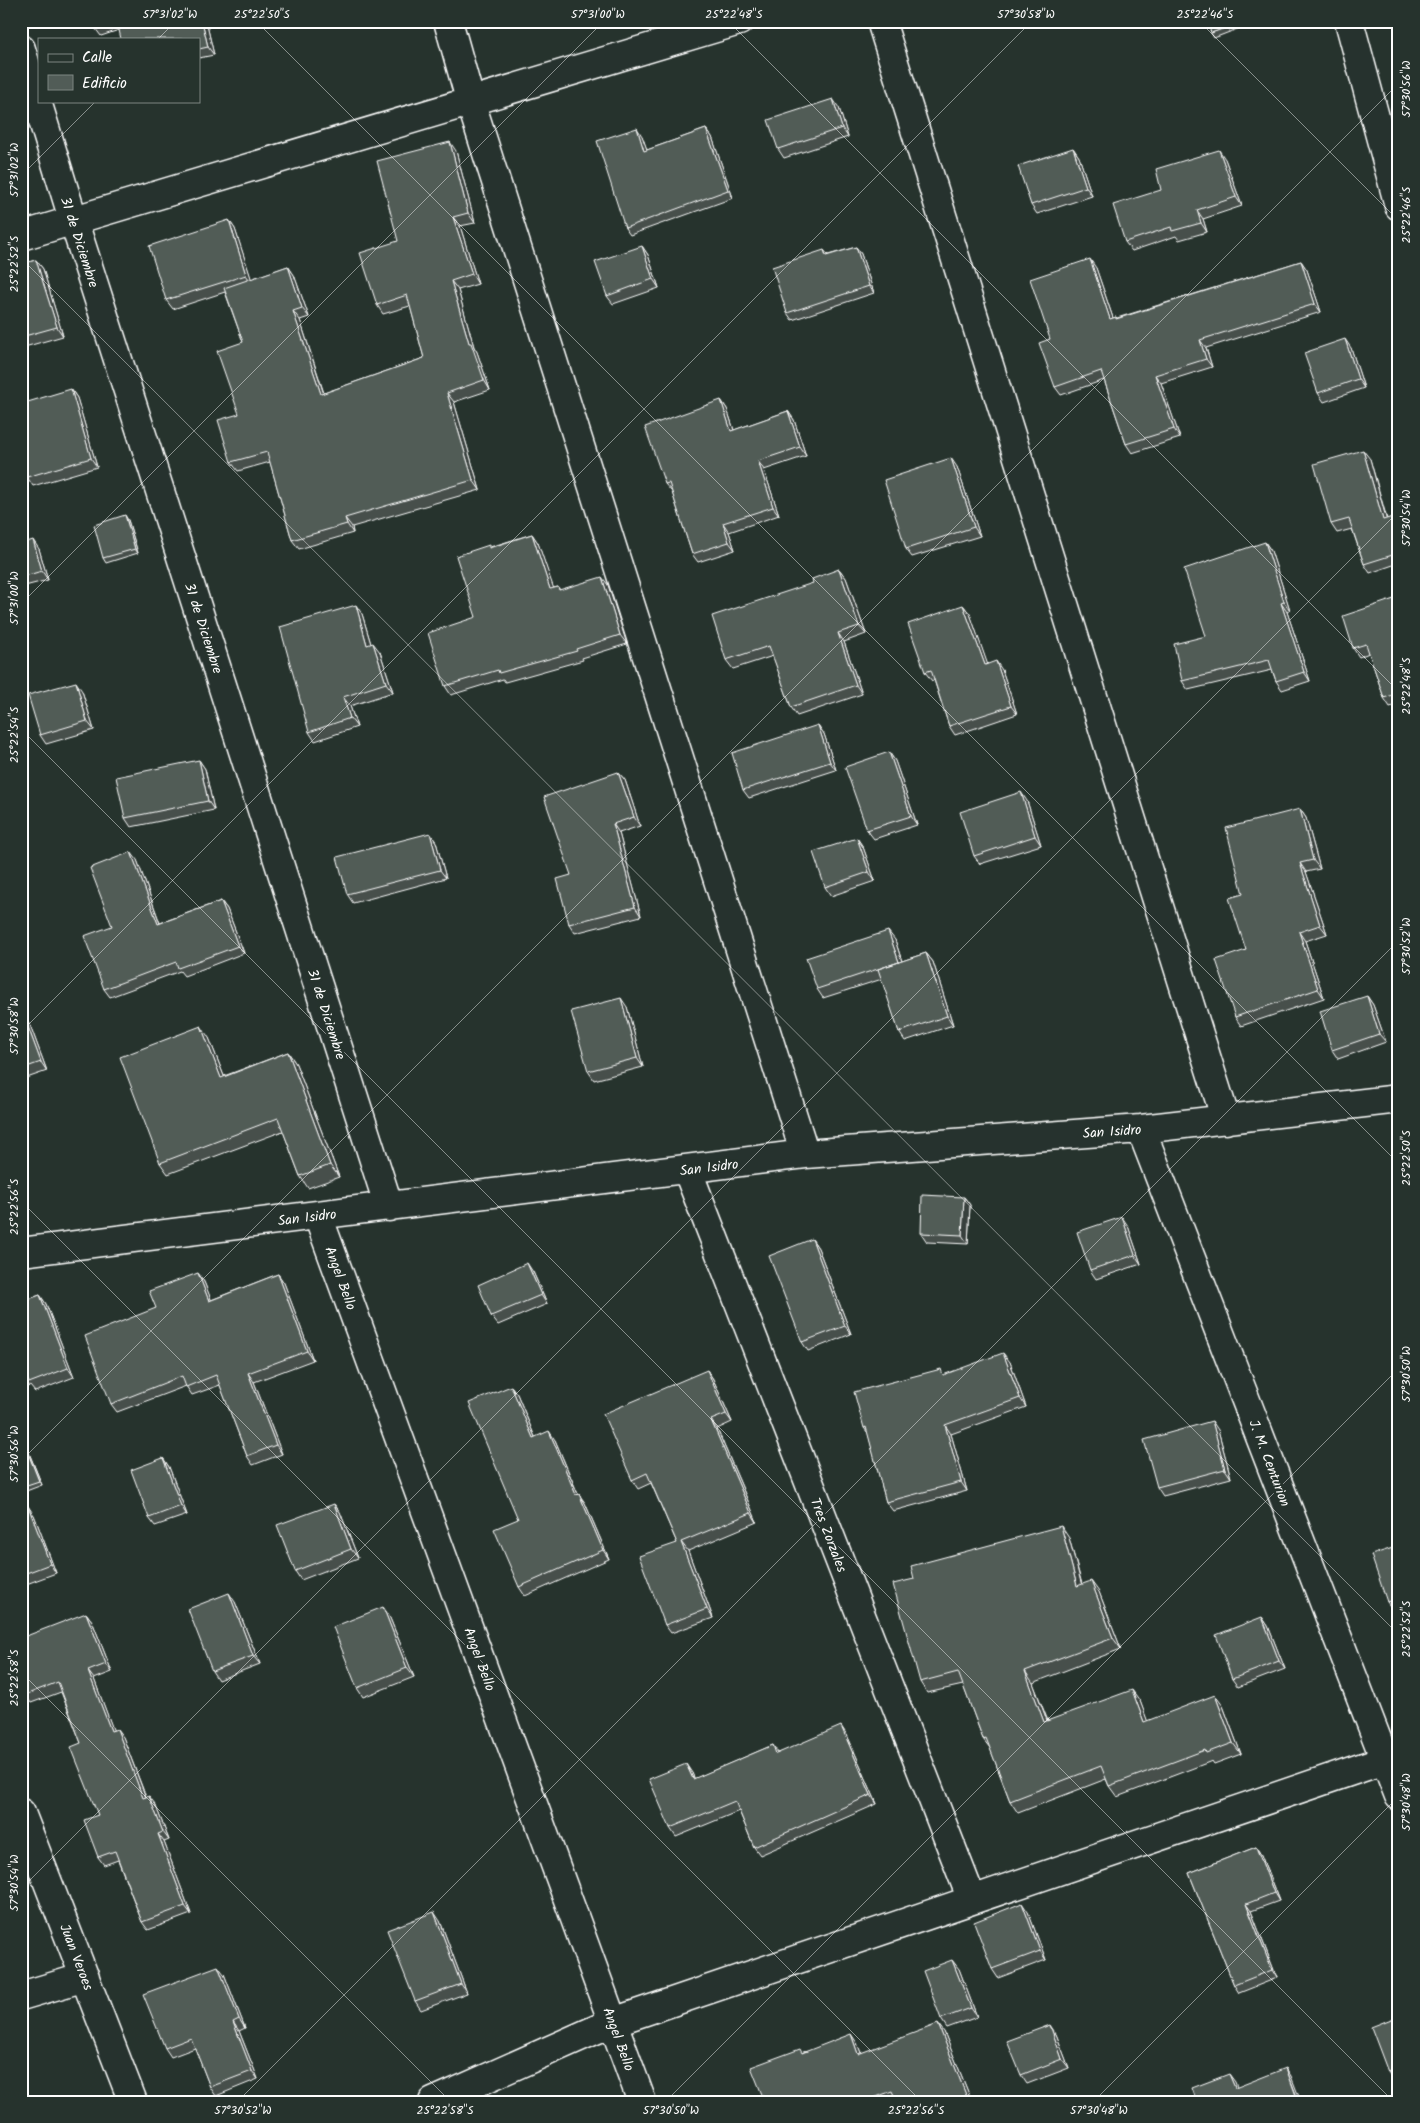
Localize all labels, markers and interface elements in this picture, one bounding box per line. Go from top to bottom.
text: 57°31'02"W [143,5,197,24]
text: 25°22'50"S [234,5,291,24]
text: 57°31'00"W [571,5,625,24]
text: 25°22'48"S [705,5,763,24]
text: 57°30'58"W [997,5,1055,24]
text: 25°22'46"S [1177,5,1234,24]
legend [38,38,200,102]
text: Calle [82,46,112,70]
text: 57°30'56"W [1397,60,1416,118]
text: Edificio [82,72,127,96]
text: 57°31'02"W [5,143,24,197]
text: 25°22'46"S [1397,186,1416,243]
street label: 31 de Diciembre [54,194,104,291]
text: 25°22'52"S [5,235,24,292]
text: 57°30'54"W [1397,489,1416,547]
text: 57°31'00"W [5,571,24,625]
street label: 31 de Diciembre [178,580,228,677]
text: 25°22'48"S [1397,657,1416,715]
text: 25°22'54"S [5,706,24,763]
text: 57°30'52"W [1397,917,1416,975]
street label: 31 de Diciembre [301,966,351,1063]
text: 57°30'58"W [5,997,24,1055]
street label: San Isidro [1082,1119,1142,1145]
text: 25°22'50"S [1397,1129,1416,1186]
street label: San Isidro [679,1153,740,1182]
text: 25°22'56"S [5,1178,24,1235]
street label: San Isidro [277,1203,338,1232]
street label: Angel Bello [318,1243,362,1313]
text: 57°30'50"W [1397,1346,1416,1402]
street label: J. M. Centurion [1242,1417,1296,1510]
text: 57°30'56"W [5,1425,24,1483]
street label: Tres Zorzales [804,1495,852,1576]
text: 25°22'52"S [1397,1600,1416,1657]
street label: Angel Bello [457,1624,501,1694]
text: 25°22'58"S [5,1649,24,1707]
text: 57°30'48"W [1397,1773,1416,1831]
text: 57°30'54"W [5,1854,24,1912]
street label: Juan Veroes [53,1921,99,1994]
street label: Angel Bello [596,2004,640,2074]
text: 57°30'52"W [214,2101,272,2120]
text: 25°22'58"S [416,2101,474,2120]
text: 57°30'50"W [643,2101,699,2120]
text: 25°22'56"S [888,2101,945,2120]
text: 57°30'48"W [1070,2101,1128,2120]

